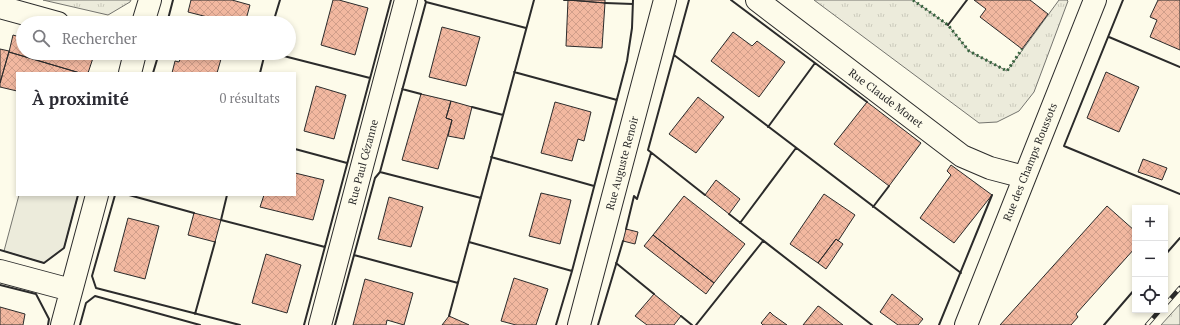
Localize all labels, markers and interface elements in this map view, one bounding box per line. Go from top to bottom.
search box [16,16,296,60]
icon: search [30,27,52,49]
text: Rechercher [62,28,137,48]
street label: Rue Claude Monet [846,65,926,131]
text: À proximité [32,87,129,110]
text: 0 résultats [220,89,280,107]
street label: Rue des Champs Roussots [1000,101,1060,223]
street label: Rue Auguste Renoir [603,114,641,212]
street label: Rue Paul Cézanne [345,117,381,206]
map controls [1132,205,1168,313]
button: + [1132,205,1168,241]
button: − [1132,241,1168,277]
button: locate [1132,277,1168,313]

